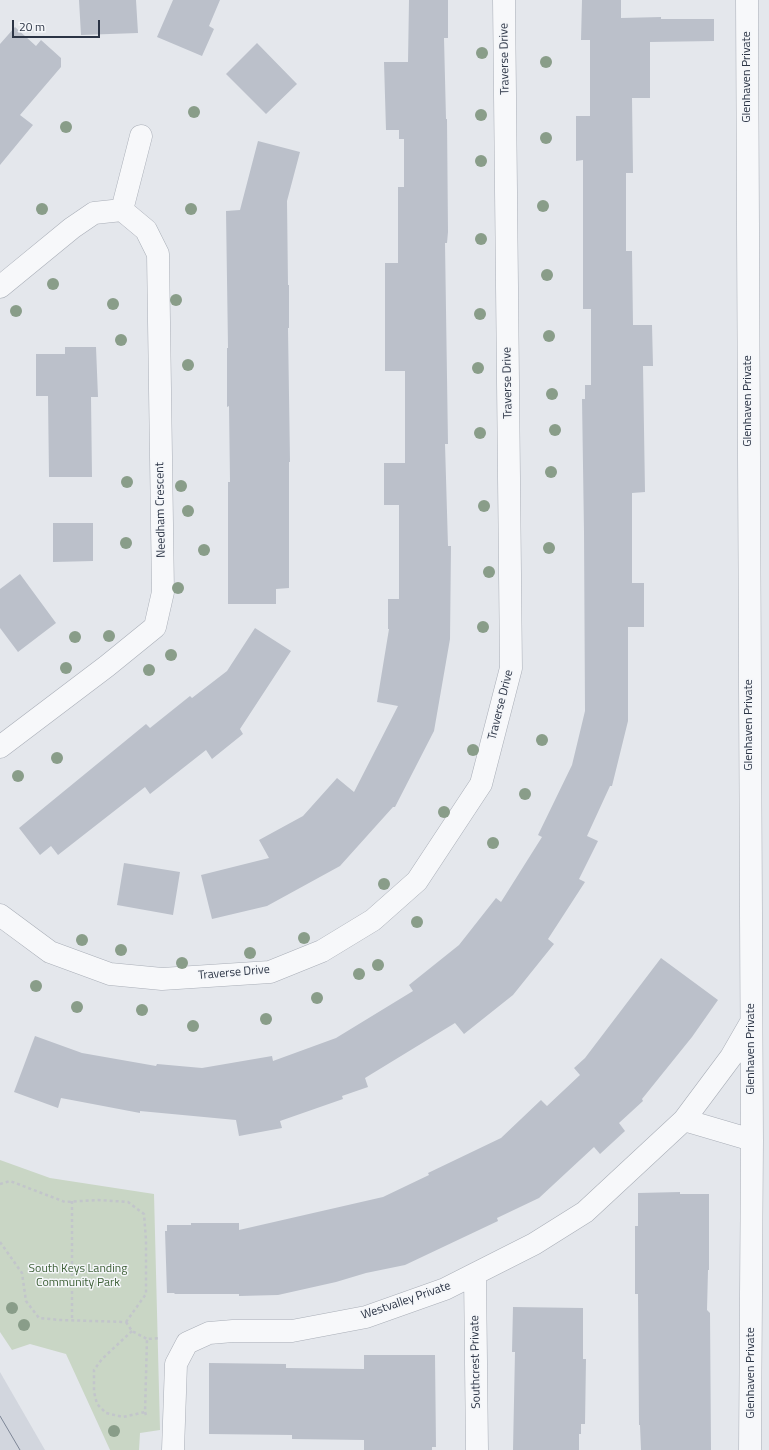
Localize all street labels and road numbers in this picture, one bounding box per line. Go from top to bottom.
street label: Traverse Drive [497,23,513,95]
street label: Glenhaven Private [740,31,754,123]
street label: Traverse Drive [500,347,516,419]
street label: Glenhaven Private [741,355,755,447]
street label: Needham Crescent [153,462,169,558]
street label: Traverse Drive [485,668,517,742]
street label: Glenhaven Private [742,679,756,771]
street label: Traverse Drive [198,963,270,983]
street label: Glenhaven Private [744,1003,758,1095]
street label: Westvalley Private [359,1279,453,1323]
street label: Southcrest Private [468,1315,484,1409]
street label: Glenhaven Private [744,1327,758,1419]

